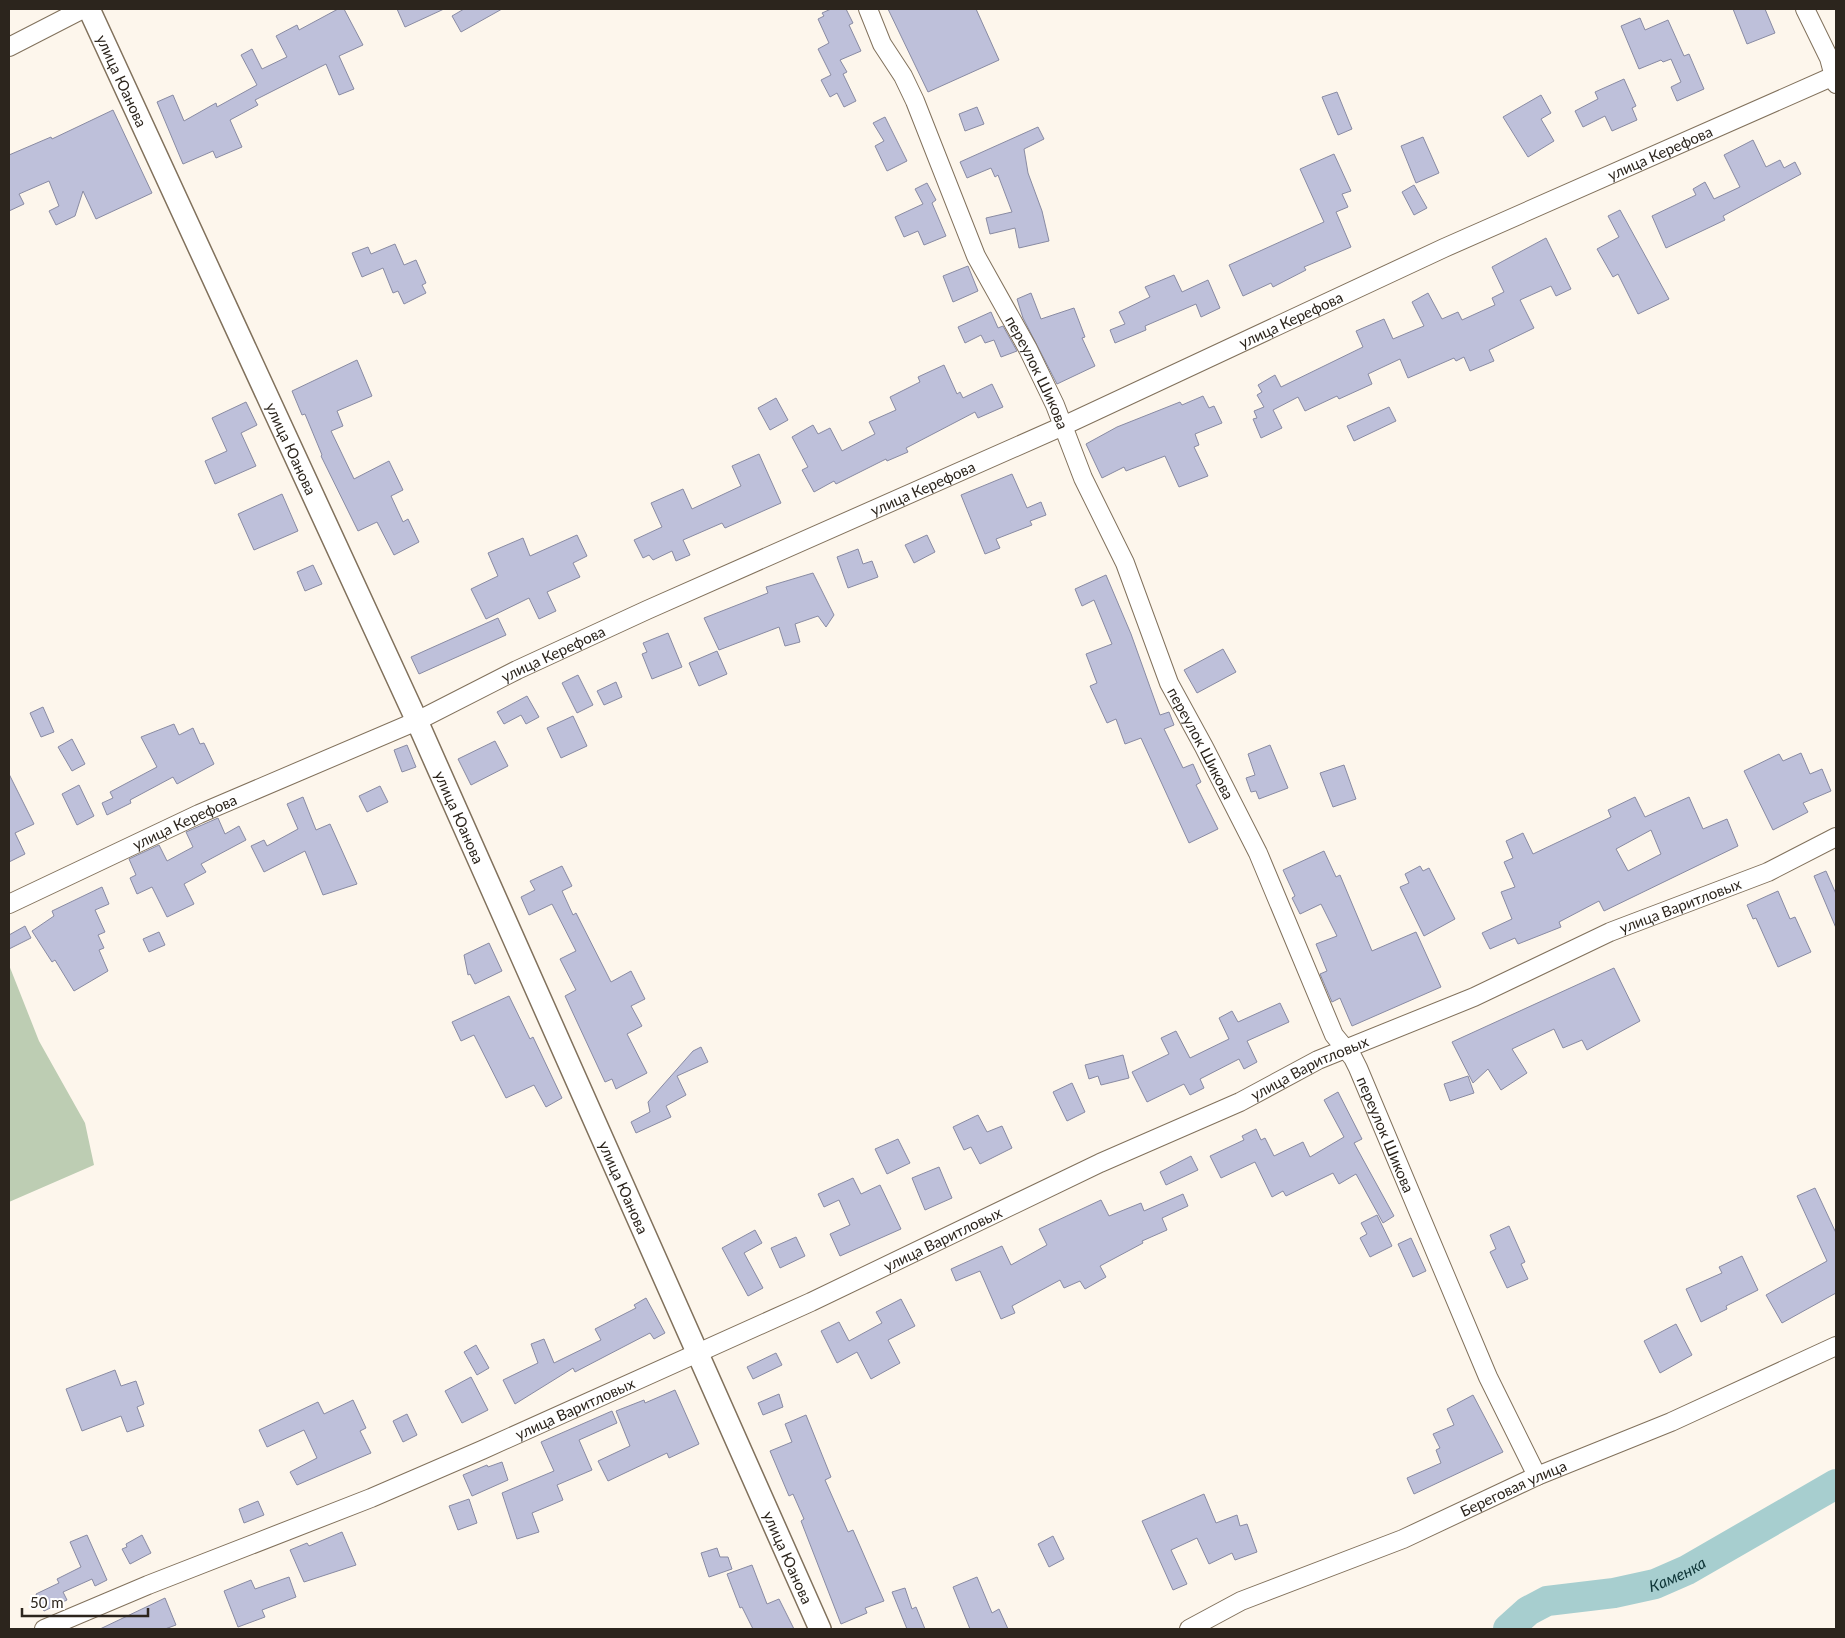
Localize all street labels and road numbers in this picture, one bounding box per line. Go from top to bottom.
street label: улица Юанова [93,32,151,130]
street label: улица Керефова [1605,122,1715,184]
street label: улица Керефова [1236,288,1346,352]
street label: переулок Шикова [1002,312,1072,432]
street label: улица Юанова [262,400,321,498]
street label: улица Керефова [867,457,978,519]
street label: улица Керефова [498,622,608,686]
street label: переулок Шикова [1164,684,1238,802]
street label: улица Юанова [431,768,488,866]
street label: улица Керефова [130,790,239,853]
street label: улица Варитловых [1617,874,1744,937]
street label: улица Варитловых [1247,1031,1371,1104]
street label: переулок Шикова [1354,1074,1418,1195]
street label: улица Юанова [595,1138,652,1236]
street label: улица Варитловых [881,1202,1005,1275]
street label: улица Варитловых [512,1373,638,1443]
street label: Береговая улица [1457,1456,1569,1520]
street label: улица Юанова [760,1508,817,1607]

